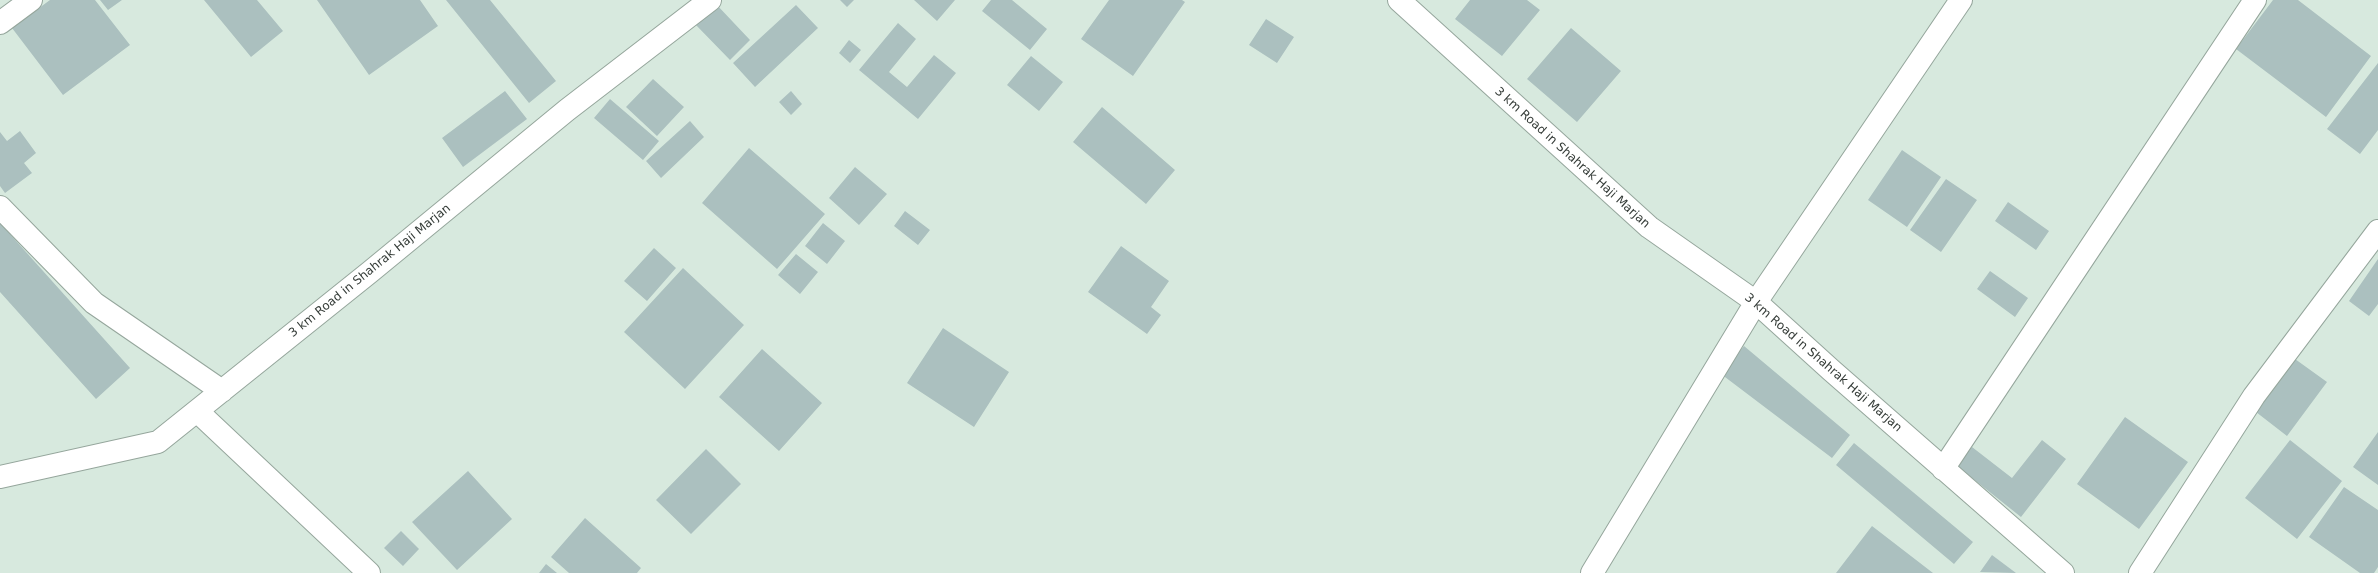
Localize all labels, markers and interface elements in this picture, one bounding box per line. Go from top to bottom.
street label: 3 km Road in Shahrak Haji Marjan [1492,85,1652,231]
street label: 3 km Road in Shahrak Haji Marjan [286,201,454,341]
street label: 3 km Road in Shahrak Haji Marjan [1741,291,1905,435]

